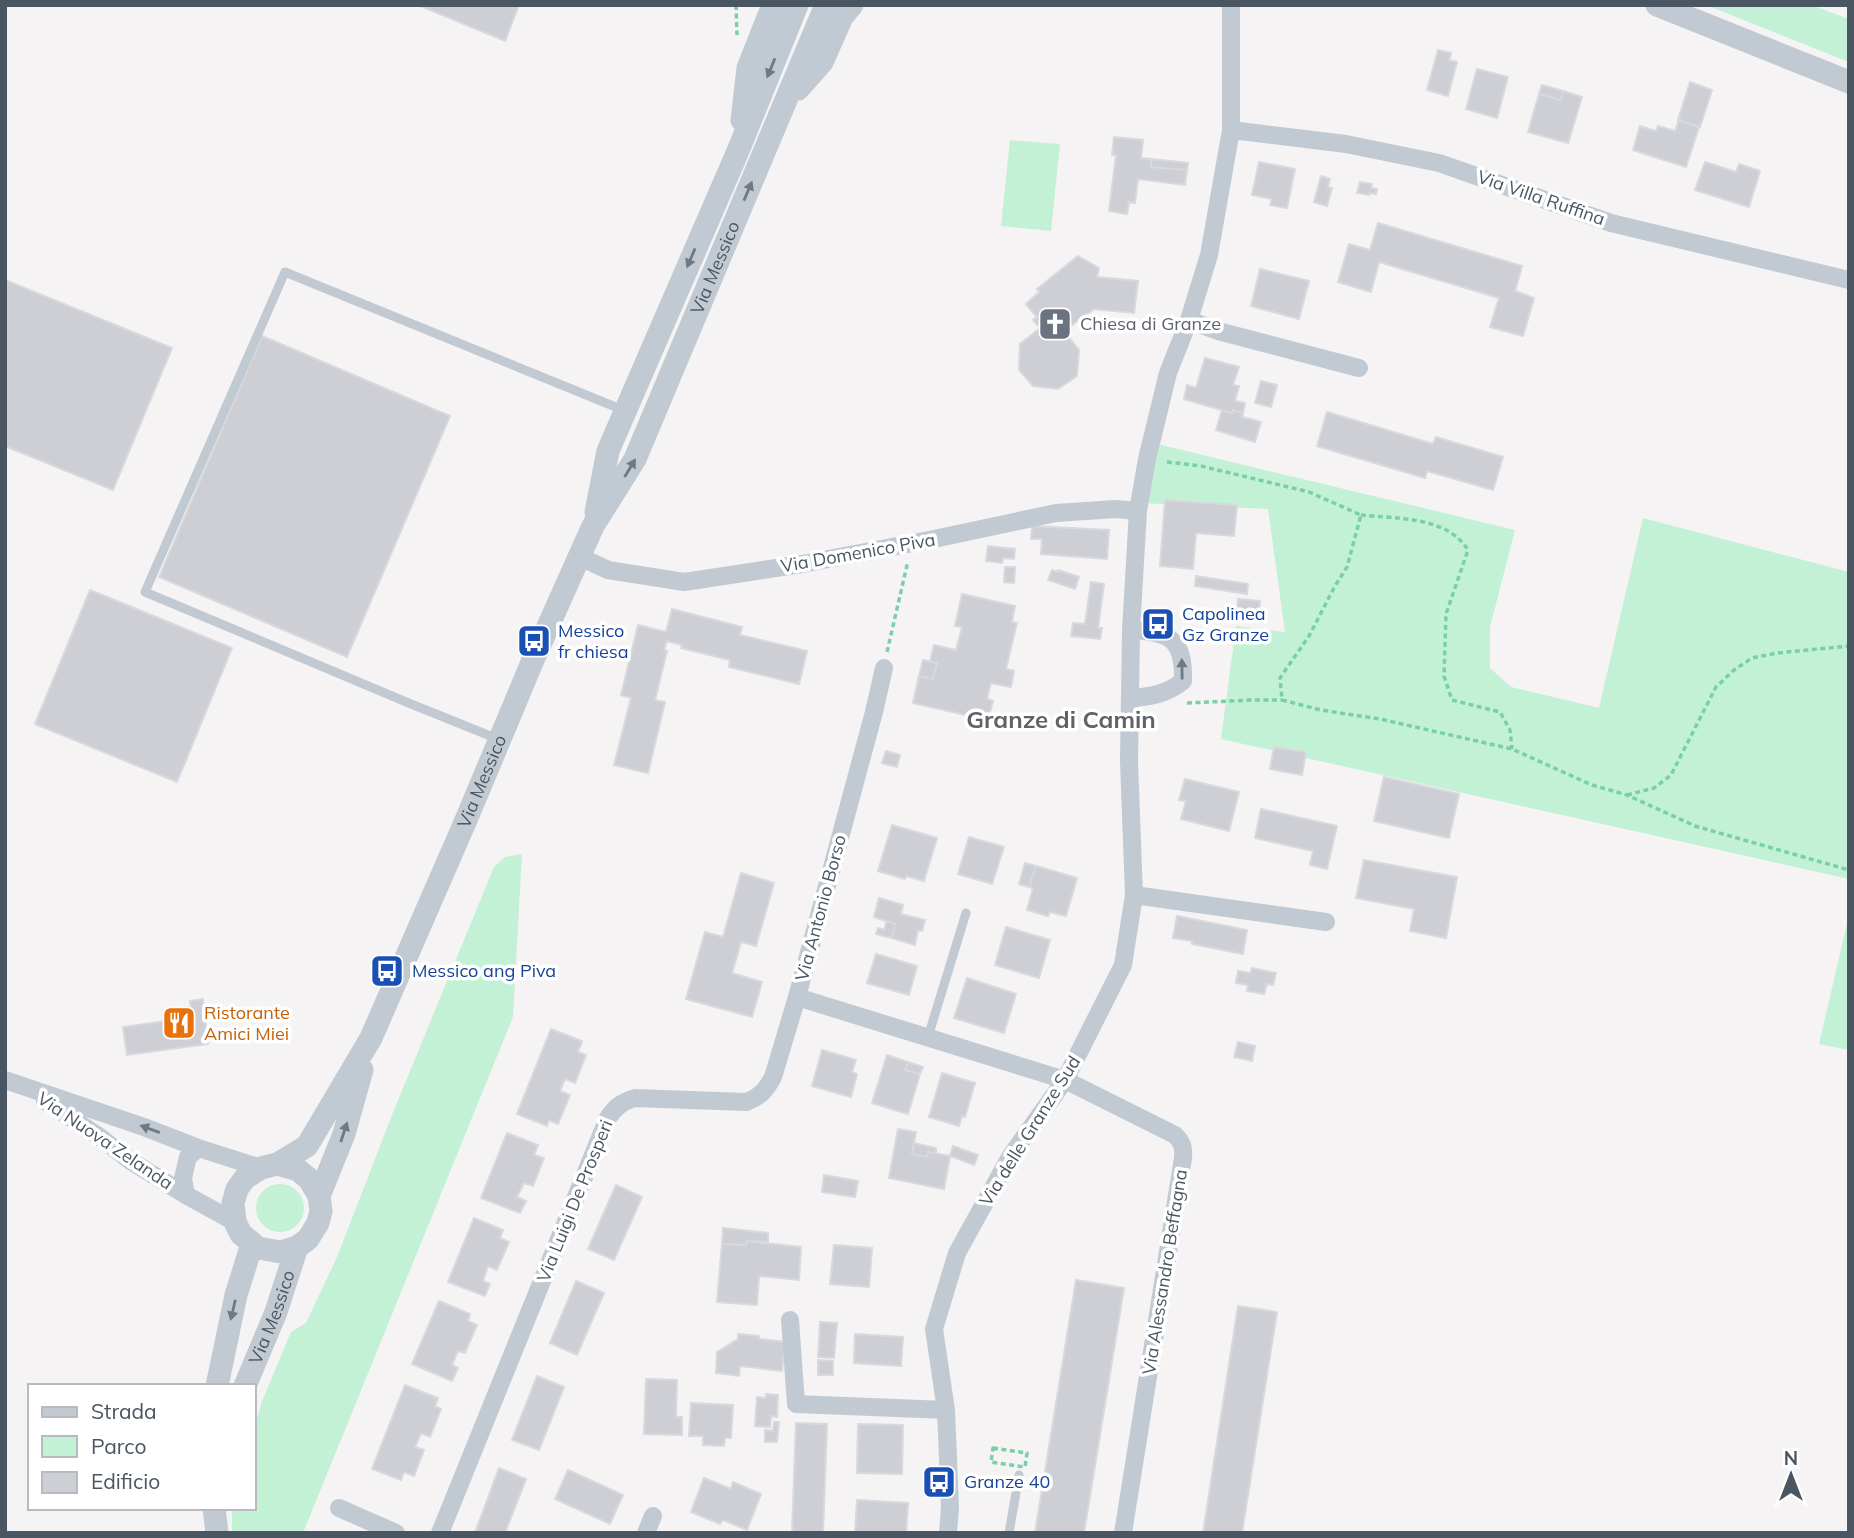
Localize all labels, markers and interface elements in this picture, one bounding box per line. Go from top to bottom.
one-way arrow [766,58,777,79]
street label: Via Villa Ruffina [1474,165,1608,230]
one-way arrow [743,181,754,202]
street label: Via Messico [685,218,745,318]
one-way arrow [686,248,697,269]
church icon: Chiesa di Granze [1036,305,1074,343]
place label: Chiesa di Granze [1080,312,1221,335]
one-way arrow [623,458,636,477]
street label: Via Domenico Piva [779,528,937,577]
place label: Capolinea Gz Granze [1182,602,1269,646]
bus stop icon: Capolinea Gz Granze [1139,605,1177,643]
place label: Messico fr chiesa [558,619,629,663]
bus stop icon: Messico fr chiesa [515,622,553,660]
one-way arrow [1176,658,1188,680]
district label: Granze di Camin [966,704,1156,734]
street label: Via Messico [452,731,511,831]
street label: Via Antonio Borso [790,832,851,984]
bus stop icon: Messico ang Piva [368,952,406,990]
place label: Messico ang Piva [412,959,556,982]
place label: Ristorante Amici Miei [204,1001,290,1045]
restaurant icon: Ristorante Amici Miei [160,1004,198,1042]
street label: Via delle Granze Sud [974,1051,1085,1210]
street label: Via Nuova Zelanda [33,1087,177,1194]
street label: Via Luigi De Prosperi [531,1116,618,1285]
one-way arrow [339,1122,350,1143]
one-way arrow [139,1124,160,1135]
street label: Via Alessandro Beffagna [1137,1167,1192,1376]
street label: Via Messico [243,1267,300,1368]
one-way arrow [227,1299,238,1321]
legend [28,1384,256,1510]
text: Strada [91,1398,157,1424]
text: Parco [91,1433,146,1459]
north arrow [1756,1440,1826,1510]
text: N [1784,1446,1798,1470]
bus stop icon: Granze 40 [920,1463,958,1501]
text: Edificio [91,1468,160,1494]
place label: Granze 40 [964,1470,1050,1493]

